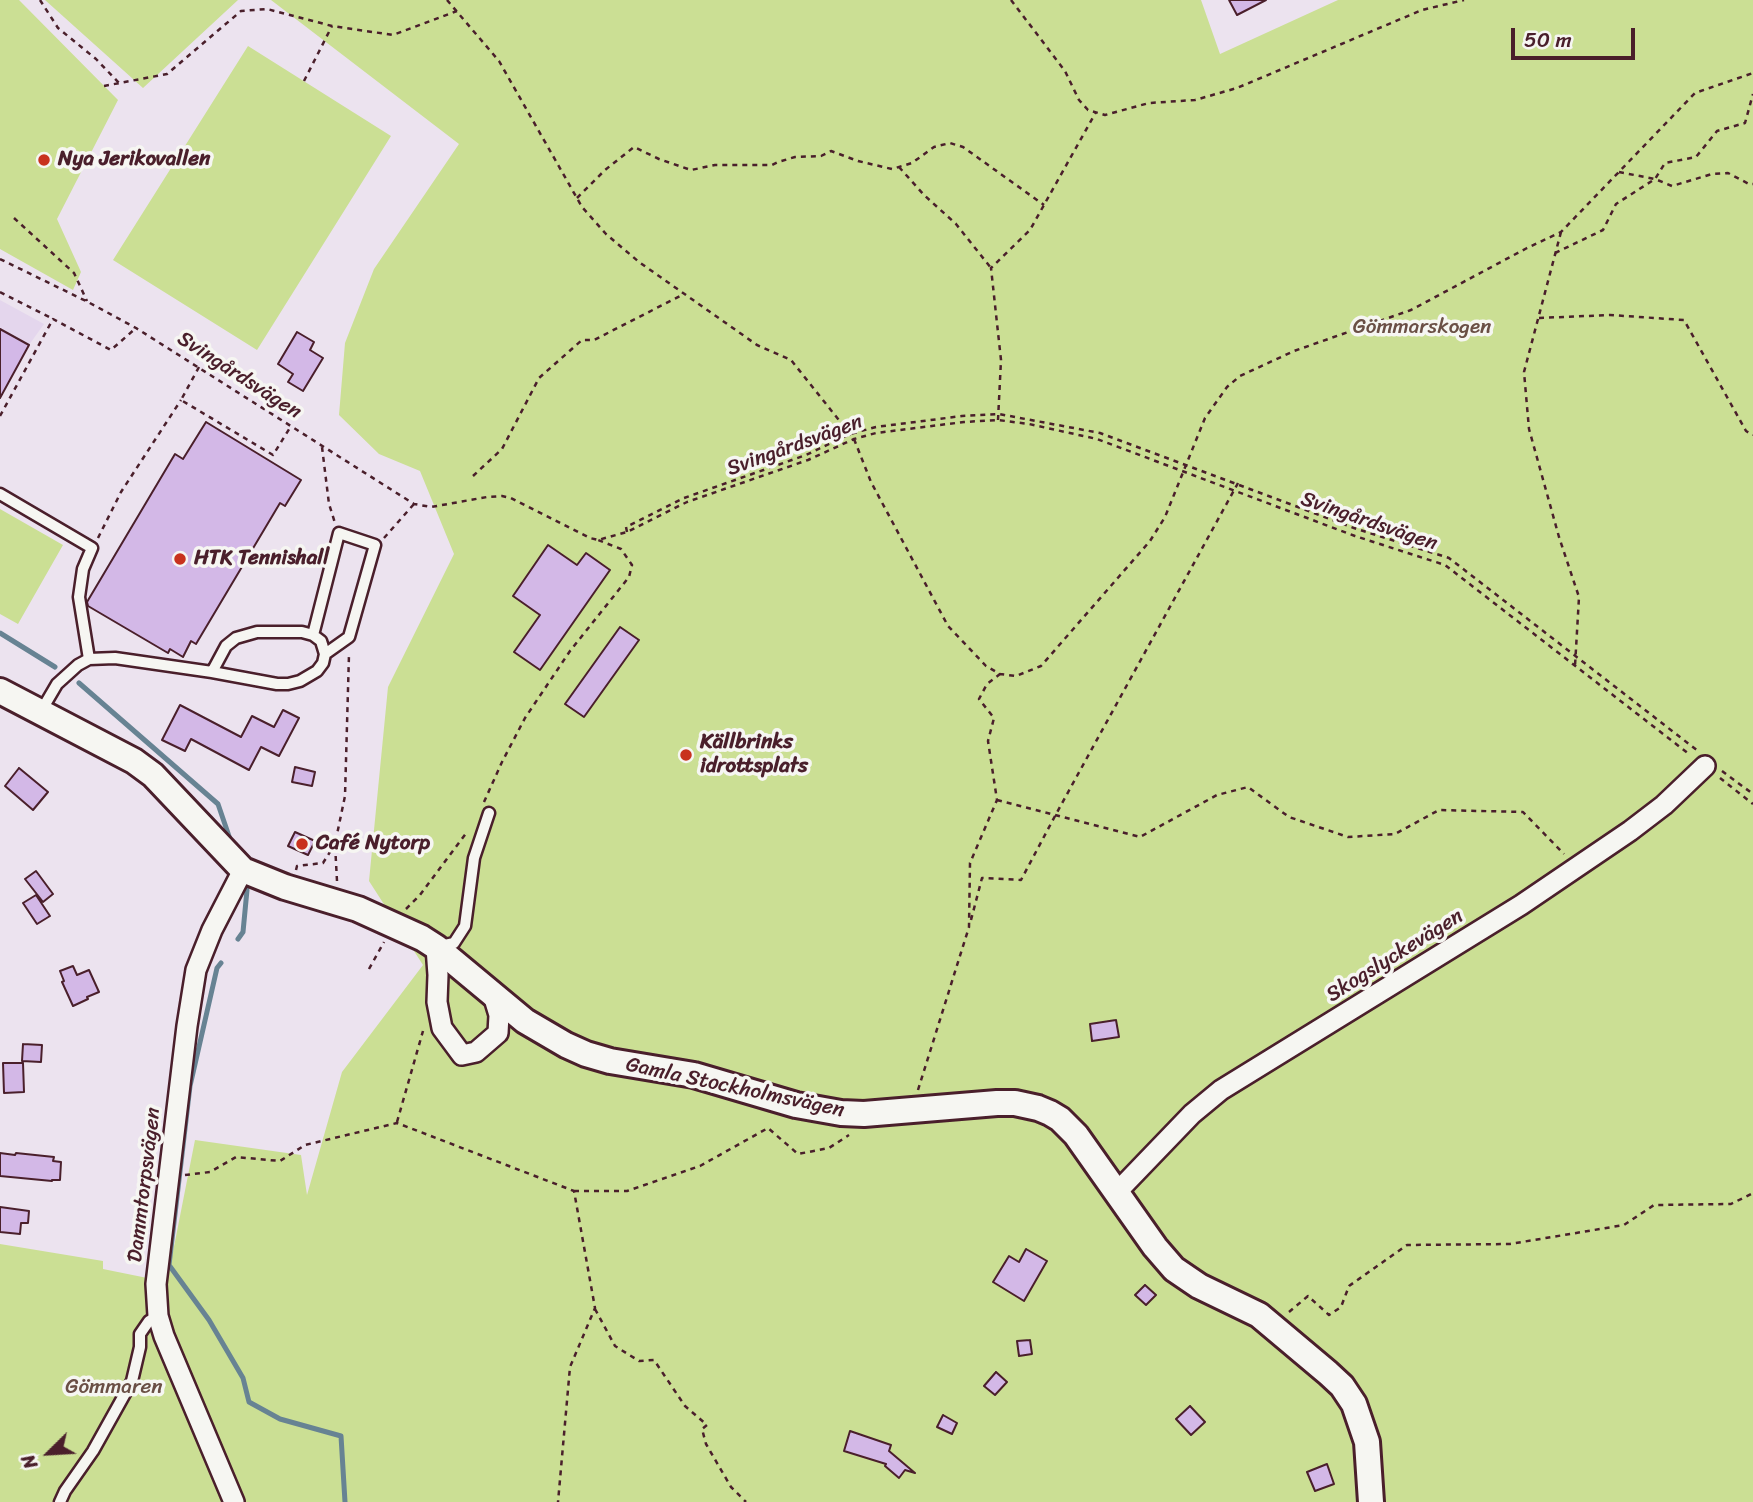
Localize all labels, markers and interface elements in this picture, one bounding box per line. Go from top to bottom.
scale bar [1515,14,1639,58]
text: 50 m [1524,21,1572,59]
place label: Nya Jerikovallen [58,147,211,173]
marker: Nya Jerikovallen [36,152,52,168]
park label: Gömmarskogen [1353,315,1491,341]
street label: Svingårdsvägen [172,327,306,425]
street label: Svingårdsvägen [724,410,866,482]
street label: Svingårdsvägen [1297,487,1441,557]
place label: HTK Tennishall [194,546,329,572]
marker: HTK Tennishall [172,551,188,567]
place label: Källbrinks idrottsplats [700,730,808,780]
marker: Källbrinks idrottsplats [678,747,694,763]
place label: Café Nytorp [316,831,430,857]
marker: Café Nytorp [294,836,310,852]
street label: Skogslyckevägen [1322,904,1468,1008]
street label: Gamla Stockholmsvägen [623,1053,847,1123]
street label: Dammtorpsvägen [123,1106,167,1264]
park label: Gömmaren [65,1375,163,1401]
north arrow [14,1418,84,1488]
text: N [12,1449,47,1474]

